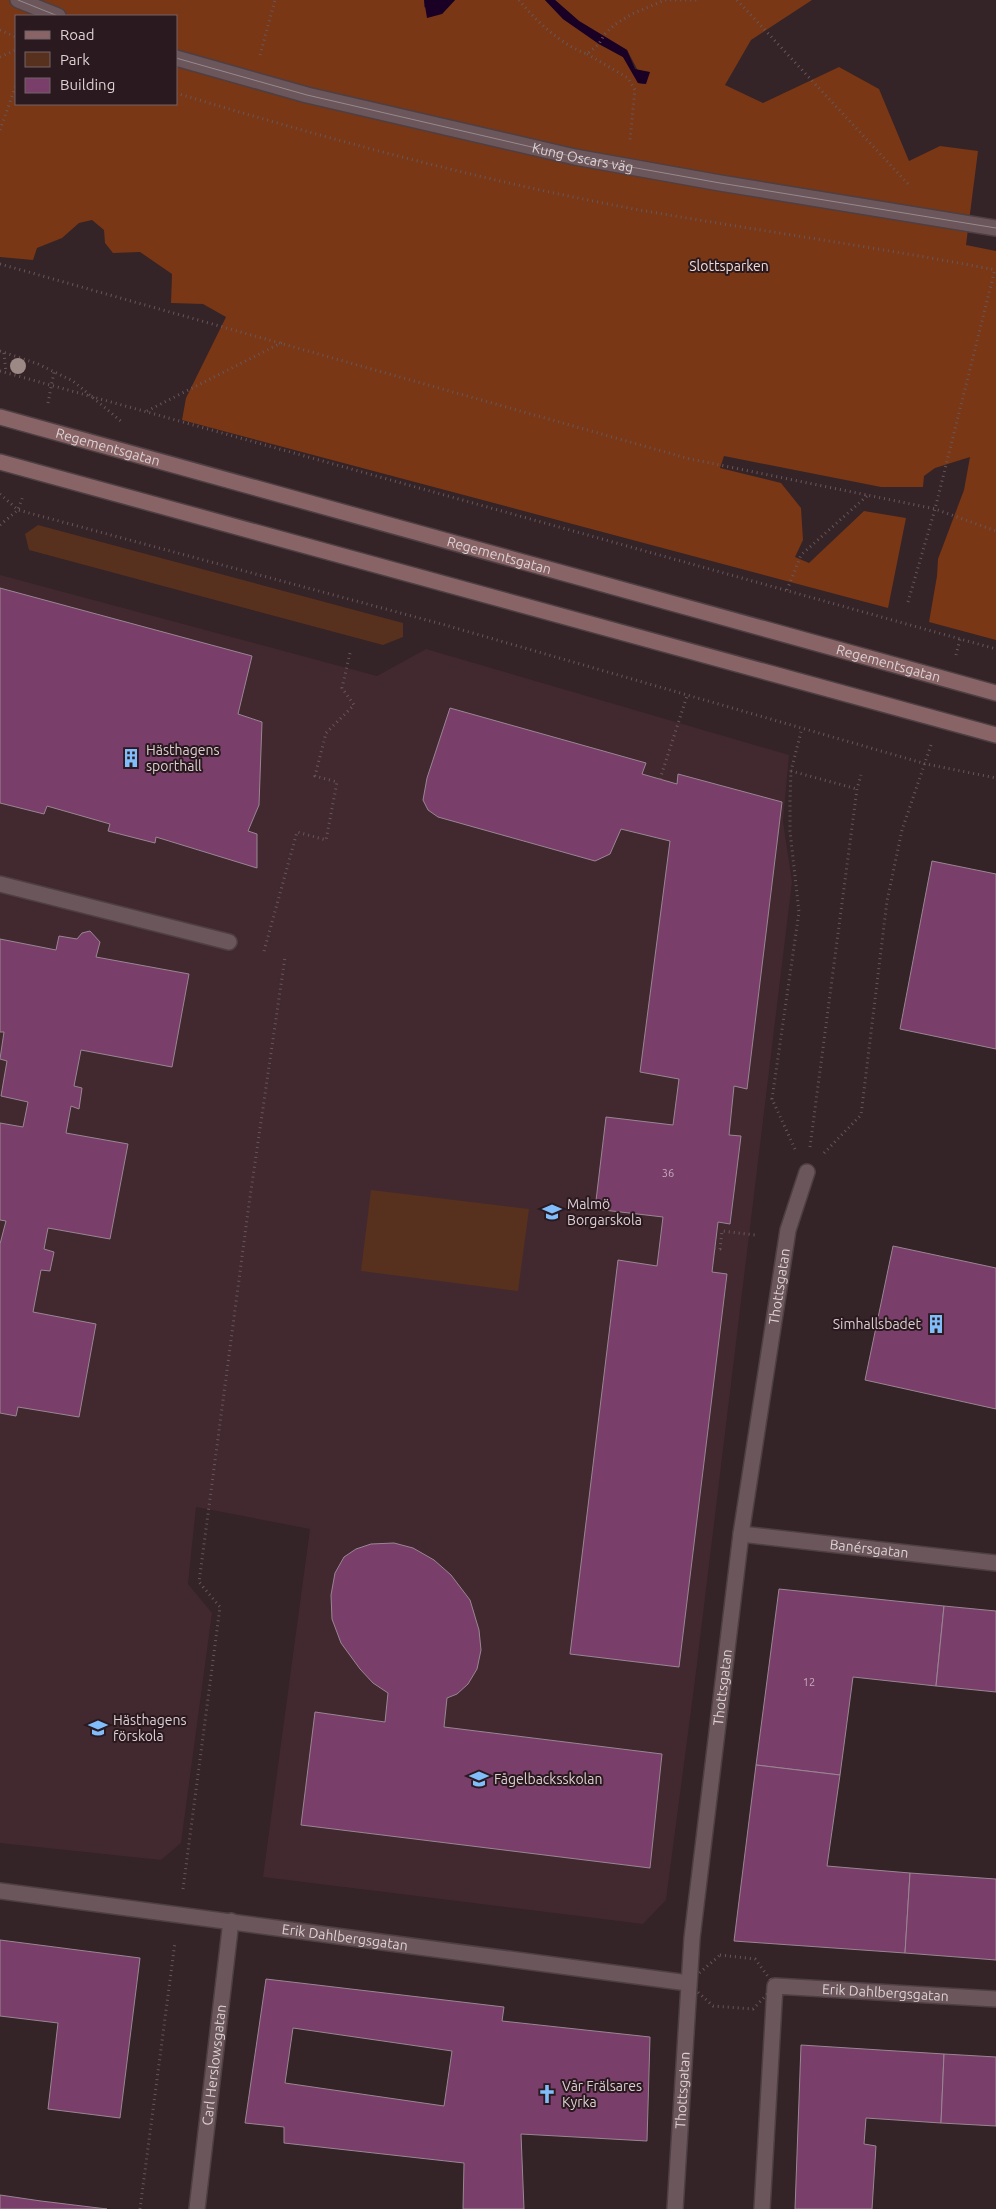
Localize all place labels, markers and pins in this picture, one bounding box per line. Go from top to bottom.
place label: Hästhagens sporthall [146,742,220,774]
building icon: Hästhagens sporthall [120,747,142,769]
place label: Malmö Borgarskola [567,1196,642,1228]
school or university icon: Malmö Borgarskola [541,1201,563,1223]
building icon: Simhallsbadet [925,1313,947,1335]
place label: Simhallsbadet [833,1316,921,1332]
place label: Hästhagens förskola [113,1712,187,1744]
school or university icon: Hästhagens förskola [87,1717,109,1739]
school or university icon: Fågelbacksskolan [468,1768,490,1790]
place label: Fågelbacksskolan [494,1771,602,1787]
place label: Vår Frälsares Kyrka [562,2078,642,2110]
church icon: Vår Frälsares Kyrka [536,2083,558,2105]

